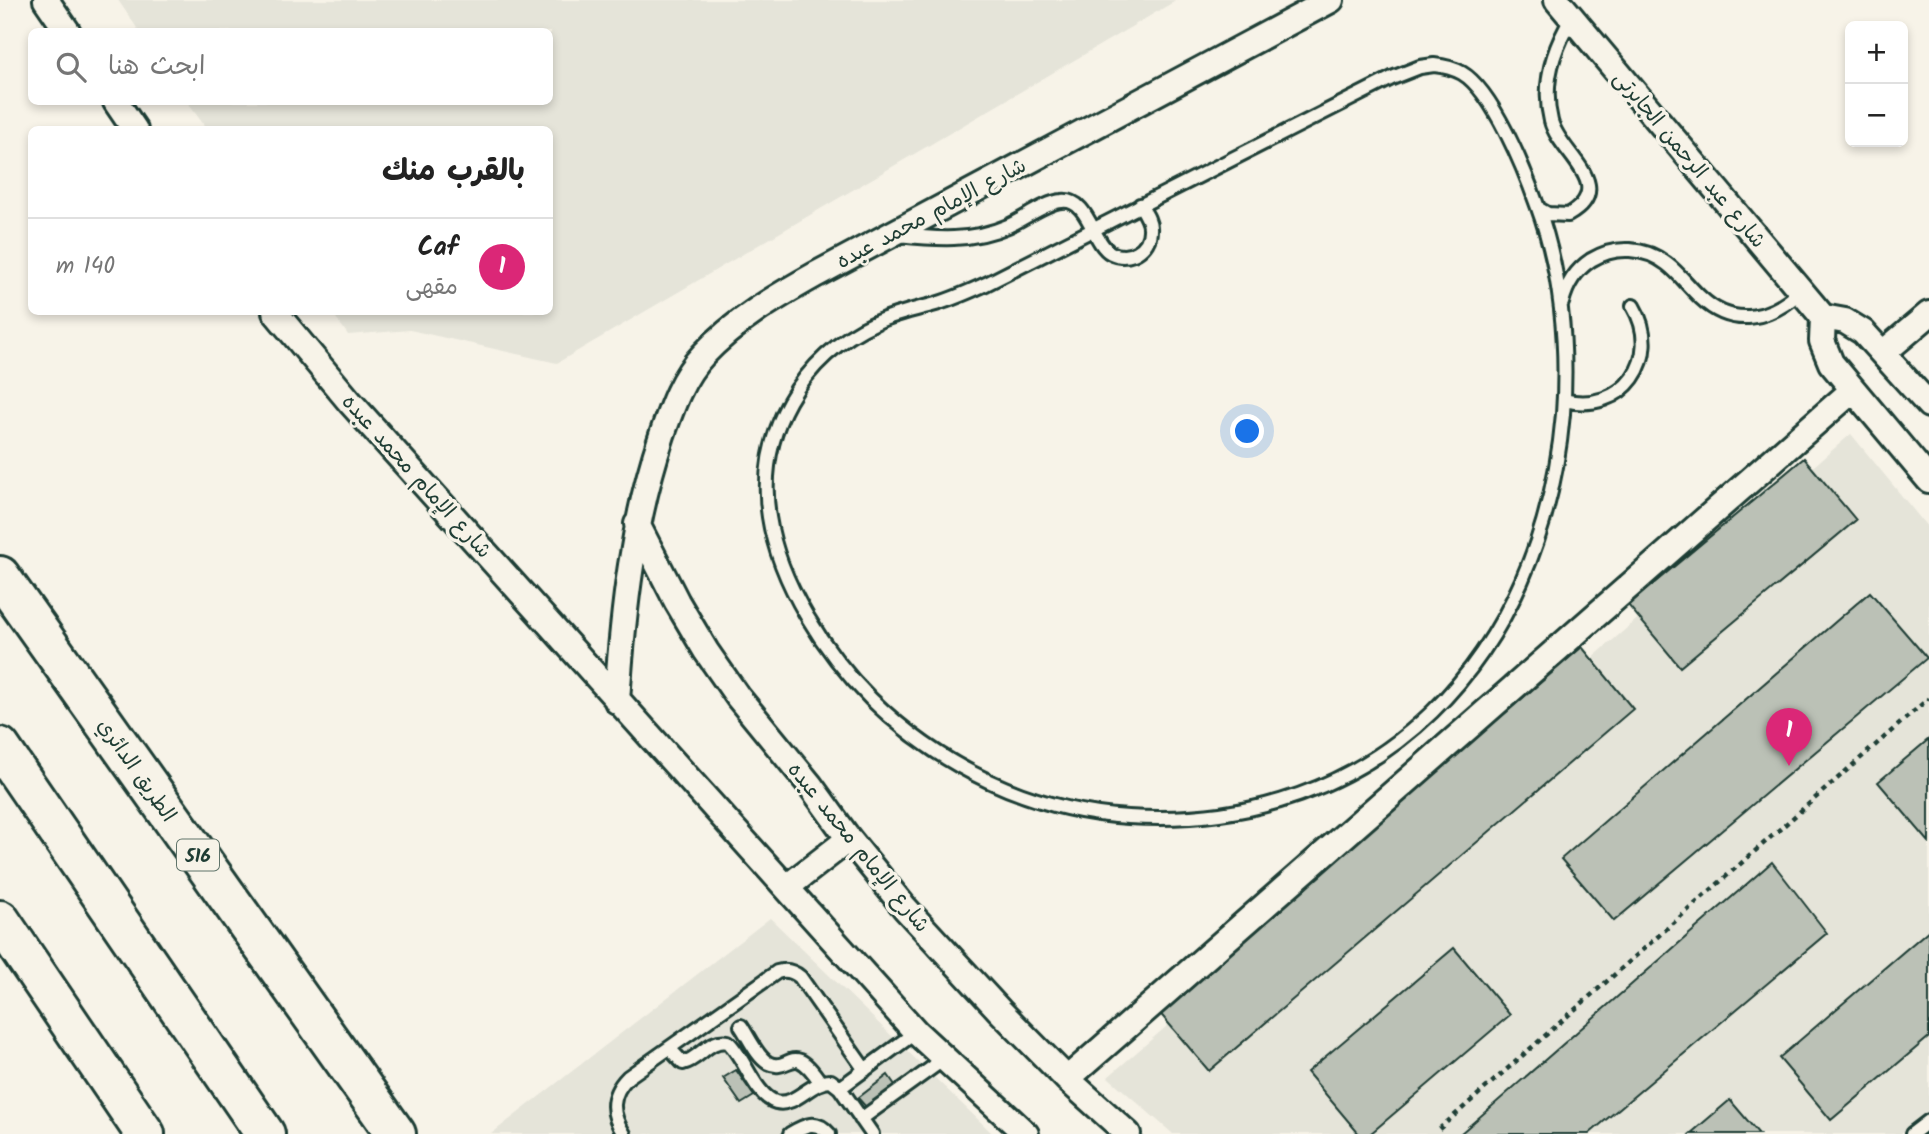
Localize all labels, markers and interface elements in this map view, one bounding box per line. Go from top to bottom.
map controls [1845,21,1908,147]
button: + [1845,21,1908,84]
search box [28,28,553,105]
text: ابحث هنا [108,46,205,88]
icon: search [52,48,90,86]
street label: شارع عبد الرحمن الجابرتى [1604,64,1773,256]
button: − [1845,84,1908,147]
text: بالقرب منك [382,148,525,196]
street label: شارع الإمام محمد عبده [831,150,1033,279]
text: Caf [417,227,458,269]
text: 140 m [56,249,115,285]
text: 1 [499,249,505,285]
text: مقهى [405,270,458,306]
street label: شارع الإمام محمد عبده [333,387,499,567]
your location [1230,414,1264,448]
pin: 1 [1766,708,1812,766]
street label: الطريق الدائري [88,712,184,829]
street label: شارع الإمام محمد عبده [778,755,937,940]
road number: 516 [177,840,219,870]

